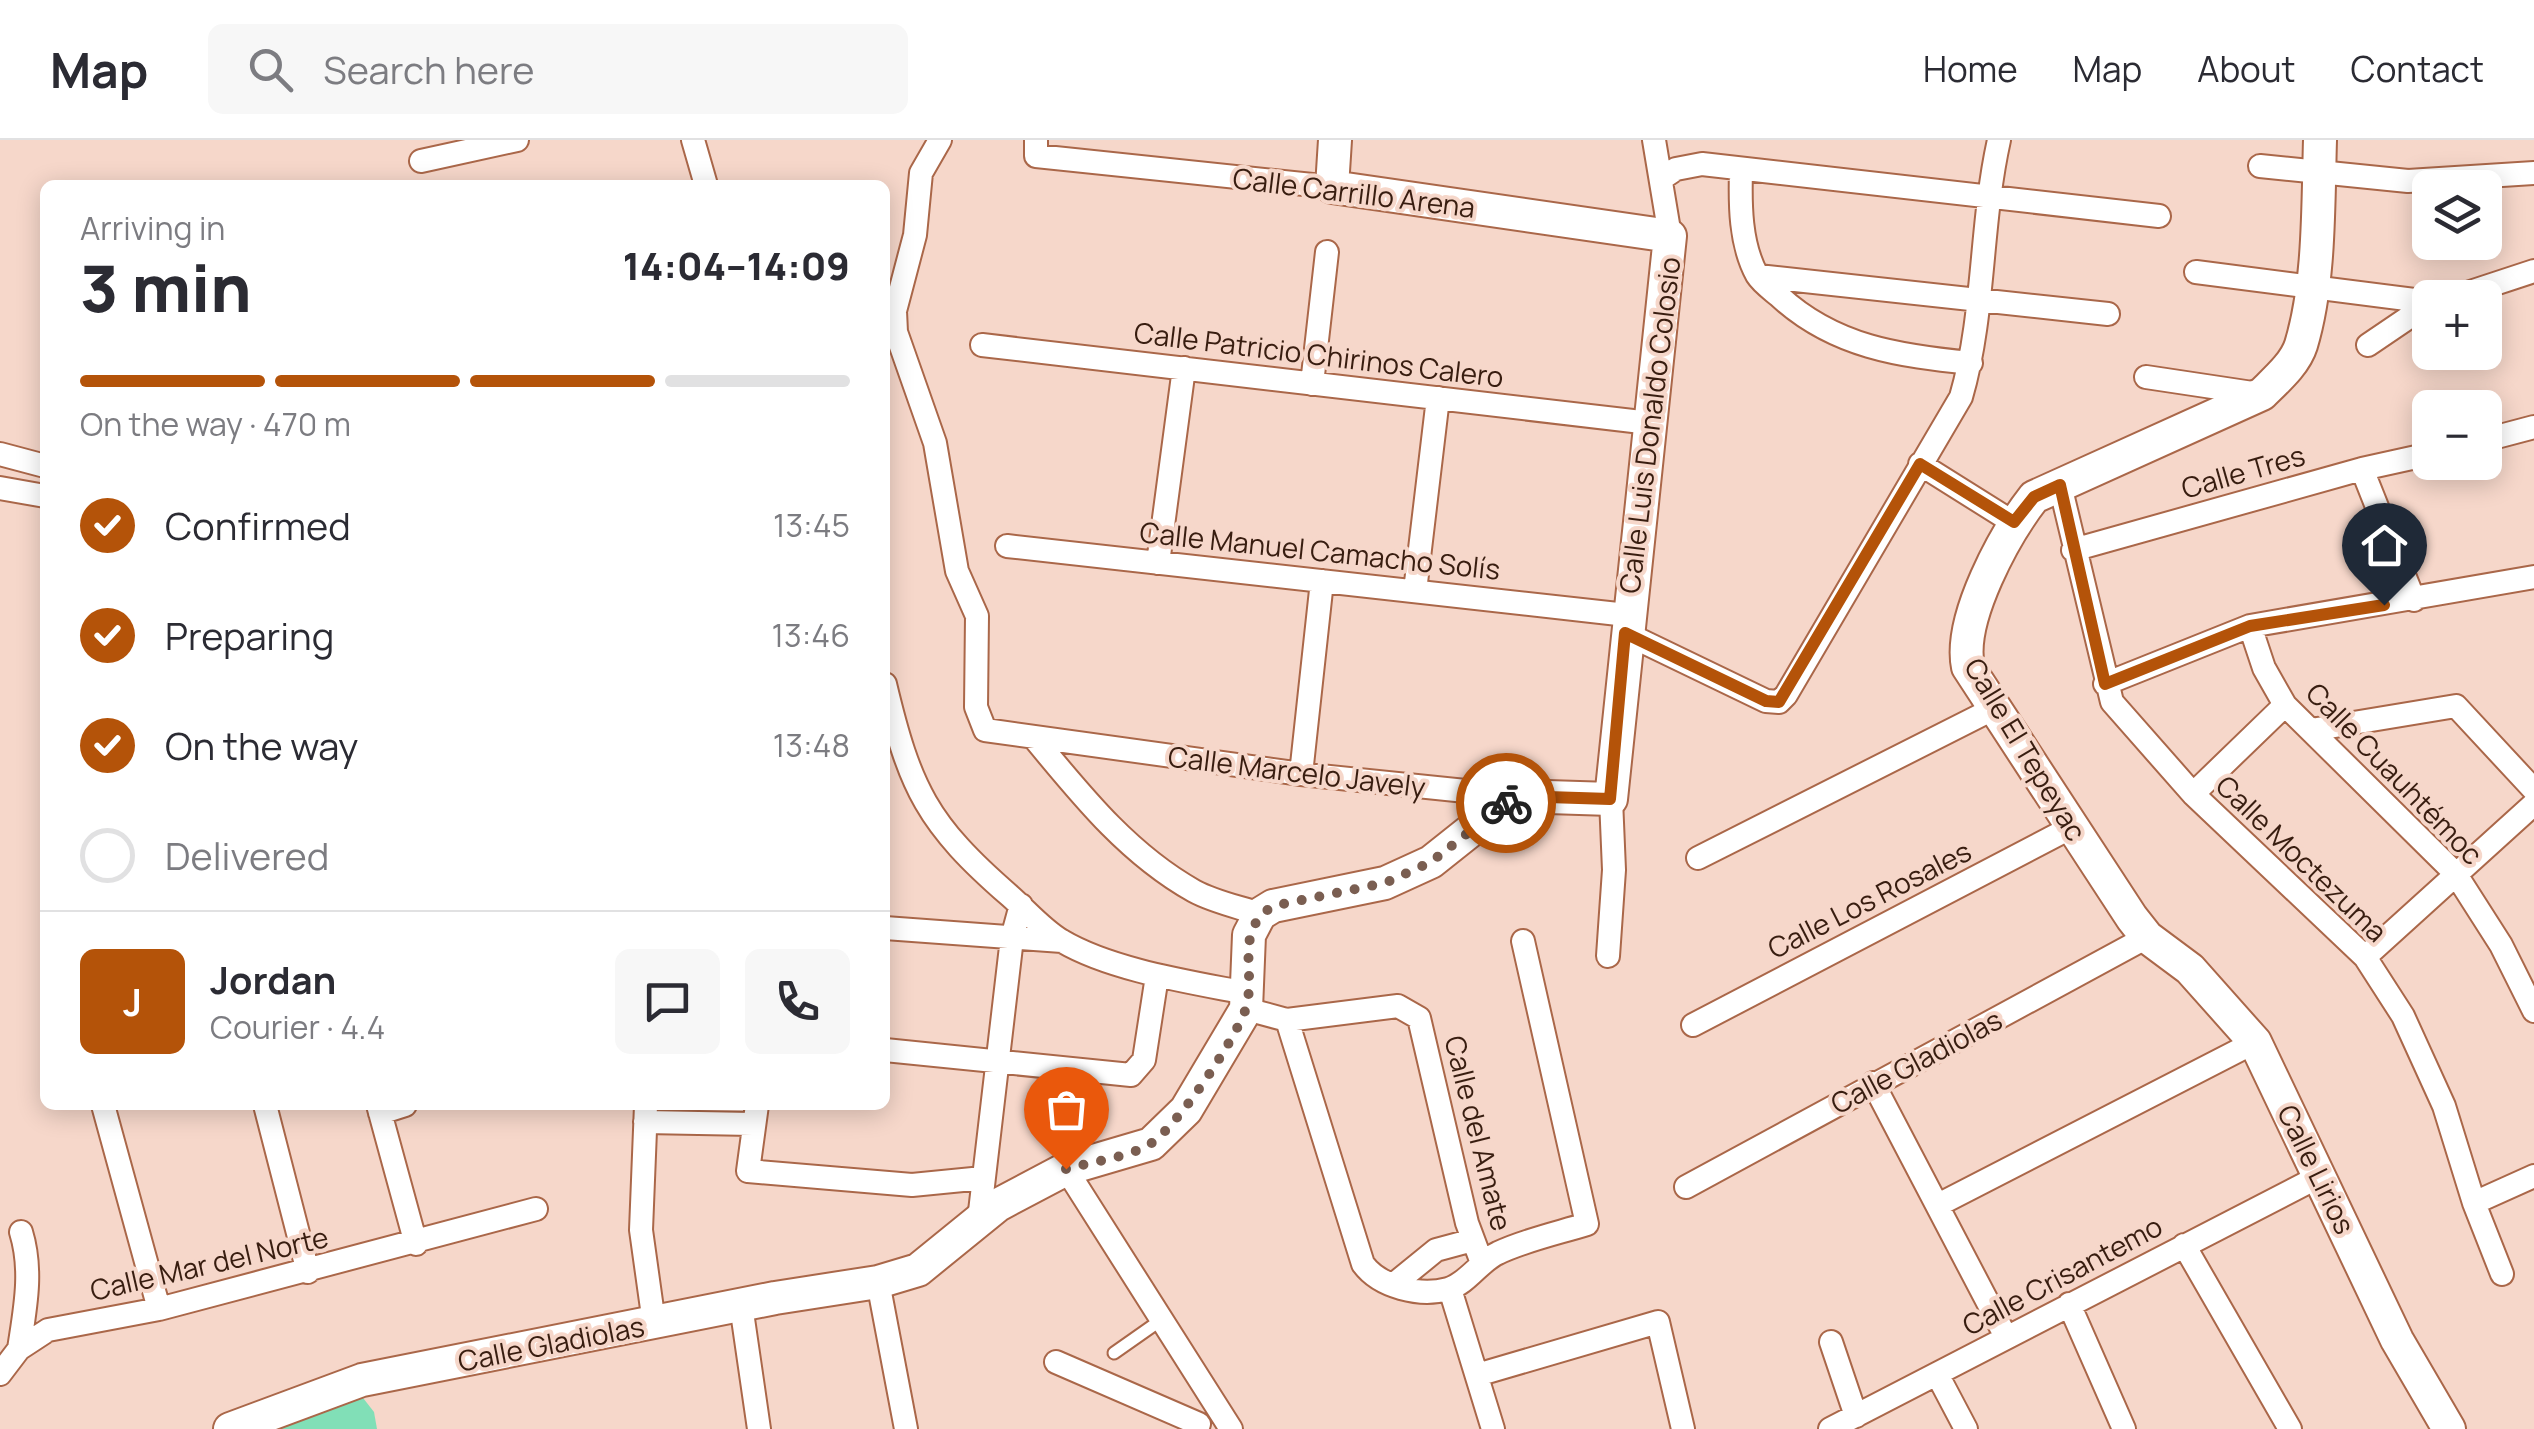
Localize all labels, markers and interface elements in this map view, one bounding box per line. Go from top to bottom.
search box [208,24,908,114]
text: Map [50,37,148,102]
icon: search [243,42,298,97]
text: Search here [323,43,534,95]
text: Home [1923,45,2018,93]
text: Map [2073,45,2142,93]
text: About [2197,45,2296,93]
text: Contact [2351,45,2484,93]
street label: Calle Carrillo Arena [1231,158,1477,226]
map controls [2412,170,2502,480]
button: layers [2412,170,2502,260]
text: Arriving in [80,206,225,250]
text: 14:04–14:09 [623,239,850,291]
text: 3 min [80,243,252,332]
street label: Calle Luis Donaldo Colosio [1610,255,1688,595]
button: + [2412,280,2502,370]
street label: Calle Patricio Chirinos Calero [1132,312,1506,396]
button: − [2412,390,2502,480]
text: On the way · 470 m [80,402,351,446]
street label: Calle Tres [2177,435,2309,507]
icon: check [80,498,135,553]
text: Confirmed [165,499,351,551]
text: 13:45 [773,503,850,547]
pin [2342,503,2427,606]
street label: Calle Manuel Camacho Solís [1138,512,1502,588]
icon: home [2357,518,2412,573]
icon: check [80,608,135,663]
text: Preparing [165,609,334,661]
text: 13:46 [772,613,850,657]
street label: Calle El Tepeyac [1956,650,2096,848]
street label: Calle Cuauhtémoc [2298,674,2492,872]
icon: check [80,718,135,773]
text: On the way [165,719,358,771]
text: 13:48 [773,723,850,767]
street label: Calle Marcelo Javely [1166,736,1428,806]
courier [1456,753,1556,853]
street label: Calle Moctezuma [2208,767,2396,949]
icon: bike [1479,776,1534,831]
text: Delivered [165,829,329,881]
street label: Calle Los Rosales [1761,831,1977,967]
button: chat [615,949,720,1054]
button: phone [745,949,850,1054]
text: Jordan [210,953,336,1005]
text: J [123,975,142,1027]
street label: Calle Gladiolas [1824,1000,2008,1122]
text: Courier · 4.4 [210,1005,385,1049]
street label: Calle del Amate [1436,1031,1522,1235]
pin [1024,1067,1109,1170]
icon: bag [1039,1082,1094,1137]
street label: Calle Lirios [2269,1098,2365,1240]
street label: Calle Crisantemo [1956,1206,2168,1344]
street label: Calle Mar del Norte [86,1217,332,1309]
street label: Calle Gladiolas [455,1306,647,1380]

